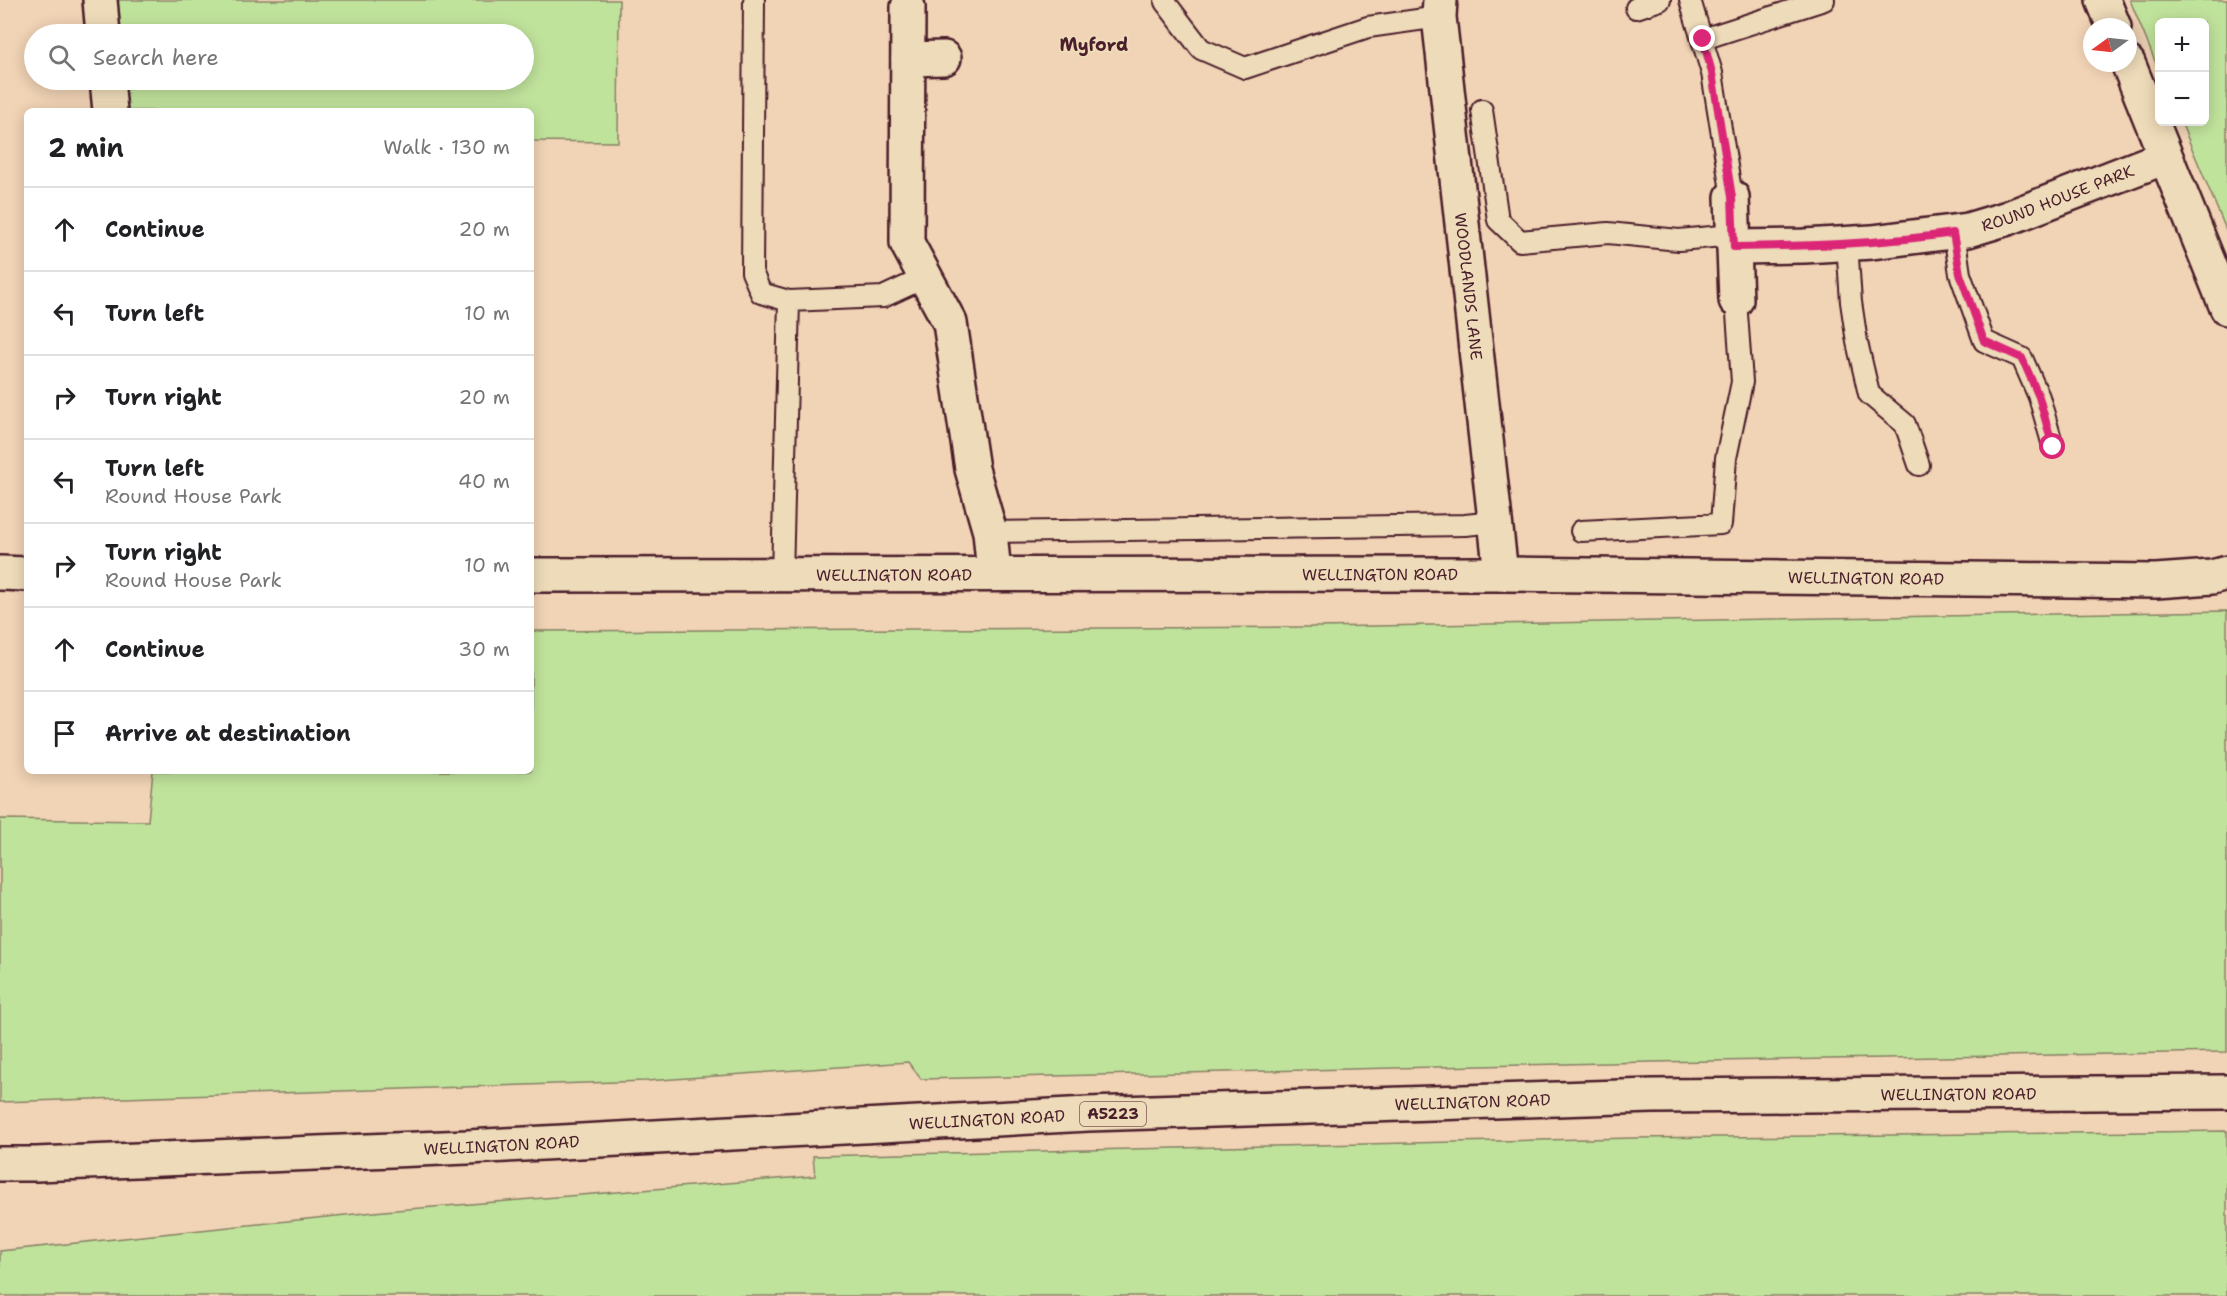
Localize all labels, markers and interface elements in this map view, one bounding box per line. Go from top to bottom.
north arrow [2083,18,2137,72]
map controls [2155,18,2209,126]
button: + [2155,18,2209,72]
search box [24,24,534,90]
route end [1689,25,1715,51]
district label: Myford [1059,33,1129,57]
icon: search [45,41,78,74]
text: Search here [93,43,219,72]
button: − [2155,72,2209,126]
text: 2 min [48,130,124,165]
text: Walk · 130 m [383,134,510,160]
street label: ROUND HOUSE PARK [1979,160,2138,236]
street label: WOODLANDS LANE [1450,212,1487,361]
icon: ahead [48,213,81,246]
text: Continue [105,215,205,244]
text: 20 m [459,216,510,242]
icon: left [48,297,81,330]
text: Turn left [105,299,204,328]
text: 10 m [464,300,510,326]
icon: right [48,381,81,414]
text: Turn right [105,383,222,412]
text: 20 m [459,384,510,410]
route start [2039,433,2065,459]
text: Turn left [105,454,204,483]
icon: left [48,465,81,498]
text: 40 m [458,468,510,494]
text: Round House Park [105,483,282,509]
text: Turn right [105,538,222,567]
icon: right [48,549,81,582]
text: 10 m [464,552,510,578]
street label: WELLINGTON ROAD [1302,564,1458,585]
street label: WELLINGTON ROAD [816,565,972,586]
text: Round House Park [105,567,282,593]
street label: WELLINGTON ROAD [1788,567,1944,590]
icon: ahead [48,633,81,666]
text: Continue [105,635,205,664]
text: 30 m [458,636,510,662]
icon: arrive [48,717,81,750]
text: Arrive at destination [105,719,351,748]
street label: WELLINGTON ROAD [1880,1083,2037,1105]
street label: WELLINGTON ROAD [1394,1089,1551,1115]
road number: A5223 [1080,1102,1146,1126]
street label: WELLINGTON ROAD [908,1105,1065,1135]
street label: WELLINGTON ROAD [423,1131,580,1160]

